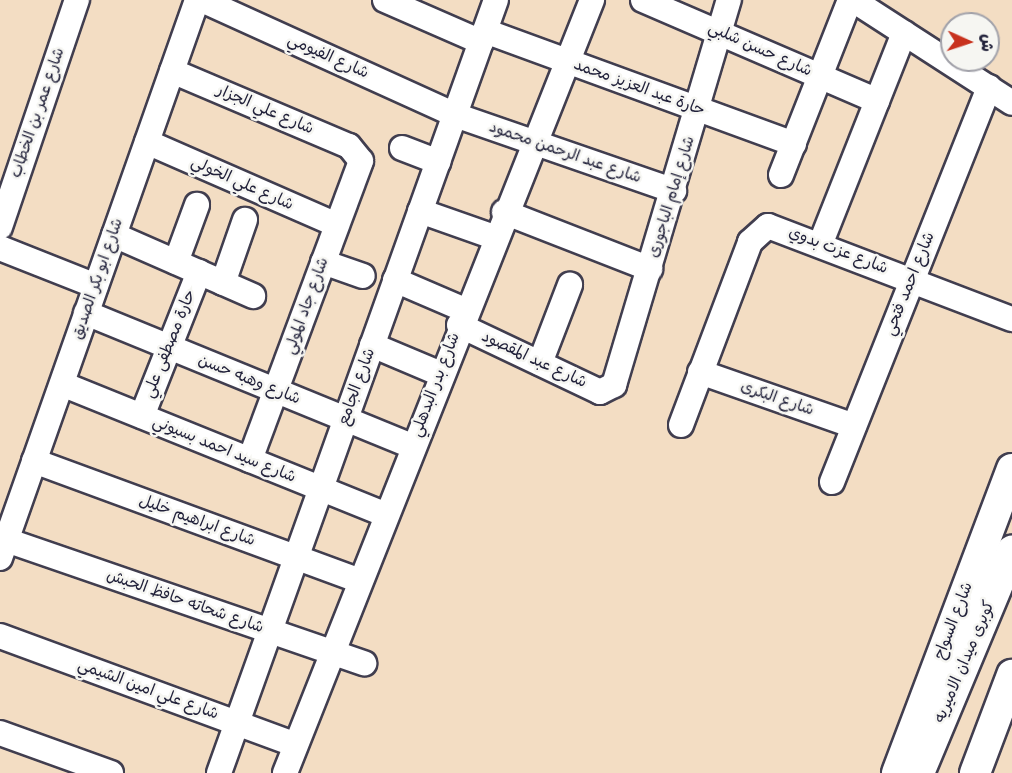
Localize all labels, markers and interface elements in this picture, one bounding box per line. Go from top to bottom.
north arrow [940,12,1000,72]
street label: شارع حسن شلبي [705,19,815,81]
street label: شارع الفيومي [284,31,372,83]
text: ش [977,34,996,52]
street label: شارع عمر بن الخطاب [7,45,69,181]
street label: حارة عبد العزيز محمد [571,55,707,121]
street label: شارع علي الجزار [214,81,316,139]
street label: شارع عبد الرحمن محمود [486,118,644,188]
street label: شارع إمام الباجورى [644,134,700,260]
street label: شارع علي الخولي [188,153,296,215]
street label: شارع ابو بكر الصديق [68,216,128,342]
street label: شارع عزت بدوي [786,223,890,279]
street label: شارع احمد فتحي [881,229,939,339]
street label: شارع جاد المولي [281,255,333,357]
street label: حارة مصطفى علي [140,287,200,401]
street label: شارع عبد المقصود [478,327,590,393]
street label: شارع بدر البدهلي [407,330,465,440]
street label: شارع الجامع [334,346,380,428]
street label: شارع وهبه حسن [195,351,303,409]
street label: شارع البكرى [738,377,816,421]
street label: شارع سيد احمد بسيوني [150,412,298,488]
street label: شارع ابراهيم خليل [136,491,258,551]
street label: شارع شحاته حافظ الحبش [104,566,266,638]
street label: شارع السواح [930,580,978,662]
street label: كوبرى ميدان الاميريه [931,598,999,726]
street label: شارع علي امين الشيمي [75,656,221,724]

